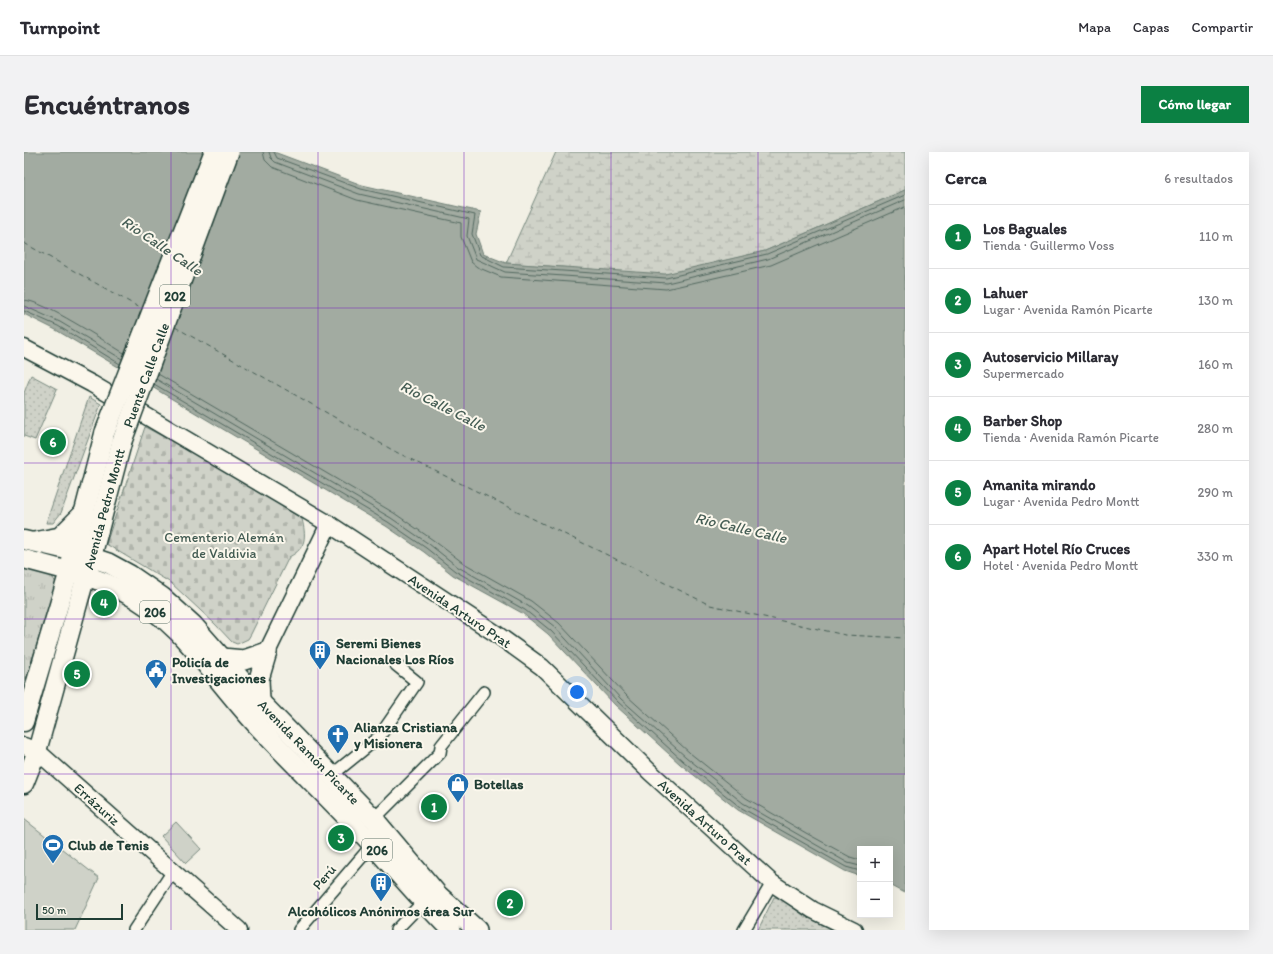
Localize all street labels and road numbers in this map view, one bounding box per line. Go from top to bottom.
road number: 202 [160,285,190,307]
street label: Puente Calle Calle [120,320,173,430]
street label: Avenida Pedro Montt [80,447,129,572]
street label: Avenida Arturo Prat [405,571,514,652]
road number: 206 [140,601,170,623]
street label: Avenida Ramón Picarte [254,696,363,809]
street label: Avenida Arturo Prat [654,776,755,869]
street label: Errázuriz [70,779,123,830]
road number: 206 [362,839,392,861]
street label: Perú [309,861,340,893]

